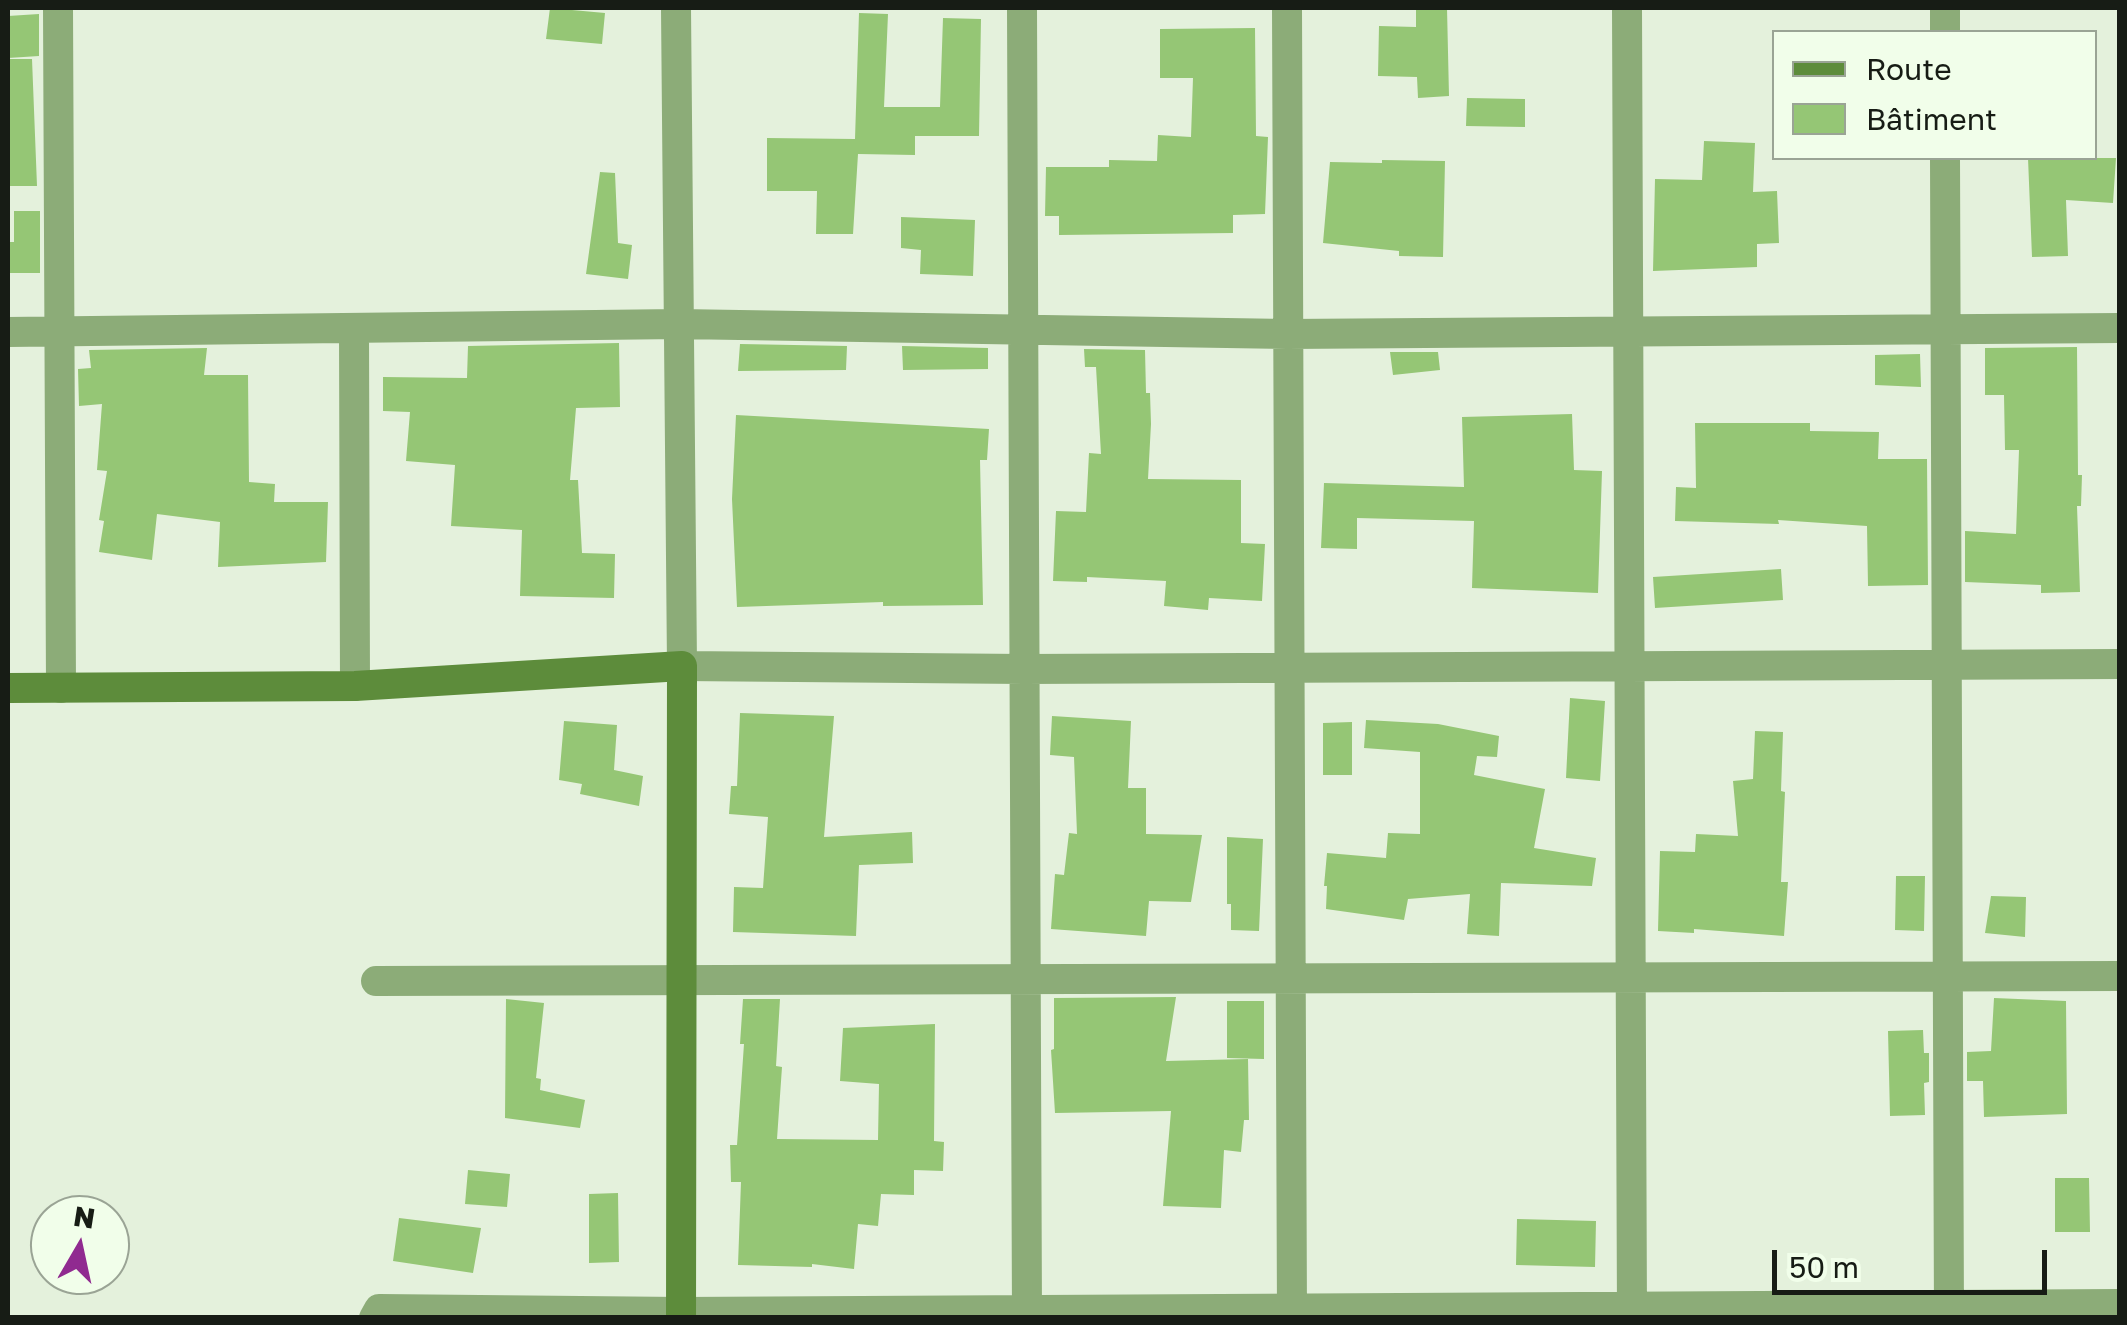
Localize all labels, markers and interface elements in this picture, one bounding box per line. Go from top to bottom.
legend [1772,30,2097,160]
text: Route [1866,51,1952,87]
text: Bâtiment [1866,101,1997,137]
north arrow [30,1195,130,1295]
text: N [71,1199,98,1235]
scale bar [1777,1230,2052,1292]
text: 50 m [1789,1249,1859,1285]

